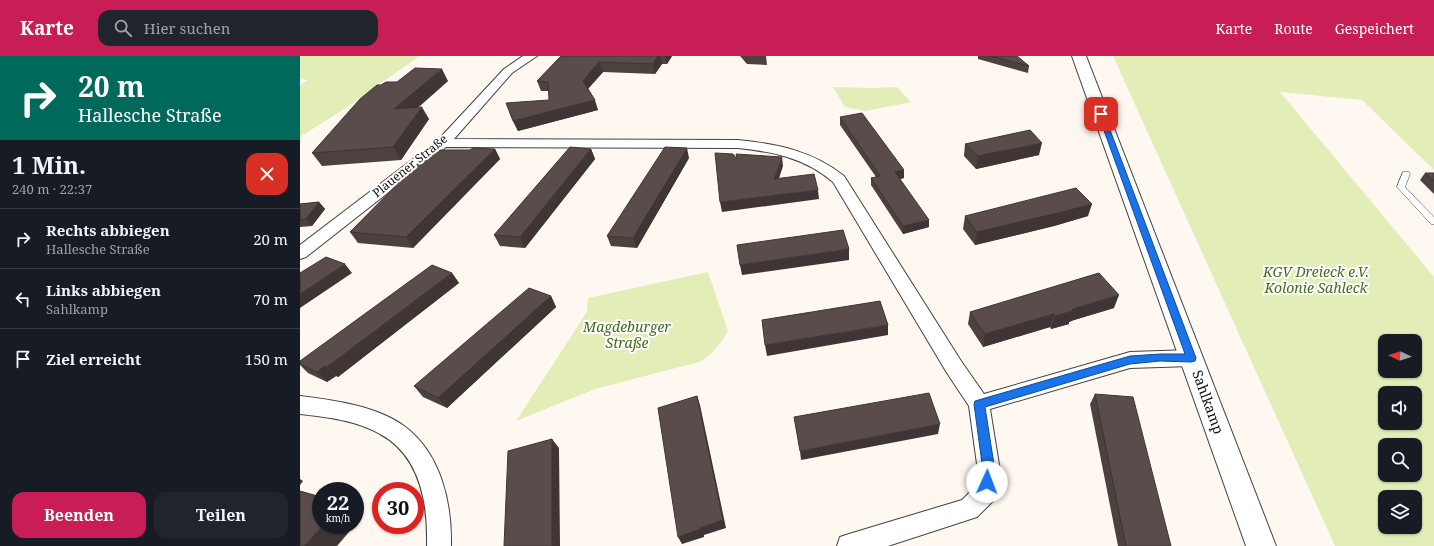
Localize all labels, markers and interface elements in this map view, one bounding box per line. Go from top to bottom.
search box [98,10,378,46]
text: Karte [20,15,74,41]
icon: search [112,17,134,39]
text: Hier suchen [144,18,230,38]
text: Karte [1216,19,1252,38]
text: Route [1274,19,1313,38]
text: Gespeichert [1335,19,1414,38]
text: 20 m [78,67,145,105]
icon: right [12,72,64,124]
pin [1084,97,1118,131]
text: Hallesche Straße [78,103,222,127]
icon: arrive [1090,103,1112,125]
street label: Plauener Straße [369,130,451,201]
text: 1 Min. [12,148,86,181]
button: close [246,153,288,195]
text: 240 m · 22:37 [12,180,92,198]
text: Rechts abbiegen [46,220,170,240]
icon: right [12,228,34,250]
text: 20 m [253,229,288,249]
text: Hallesche Straße [46,240,150,258]
park label: KGV Dreieck e.V. Kolonie Sahleck [1262,262,1369,297]
text: Links abbiegen [46,280,161,300]
icon: left [12,288,34,310]
text: 70 m [253,289,288,309]
text: Sahlkamp [46,300,108,318]
park label: Magdeburger Straße [582,317,671,352]
north arrow [1378,334,1422,378]
map controls [1378,334,1422,534]
icon: arrive [12,348,34,370]
text: Ziel erreicht [46,349,141,369]
text: 150 m [245,349,288,369]
street label: Sahlkamp [1188,367,1229,436]
button: sound [1378,386,1422,430]
button: search [1378,438,1422,482]
position arrow [966,461,1008,503]
speed limit sign: 30 [372,482,424,534]
text: 22 [327,489,349,516]
button: layers [1378,490,1422,534]
button: Beenden [12,492,146,538]
button: Teilen [154,492,288,538]
text: km/h [326,511,350,525]

